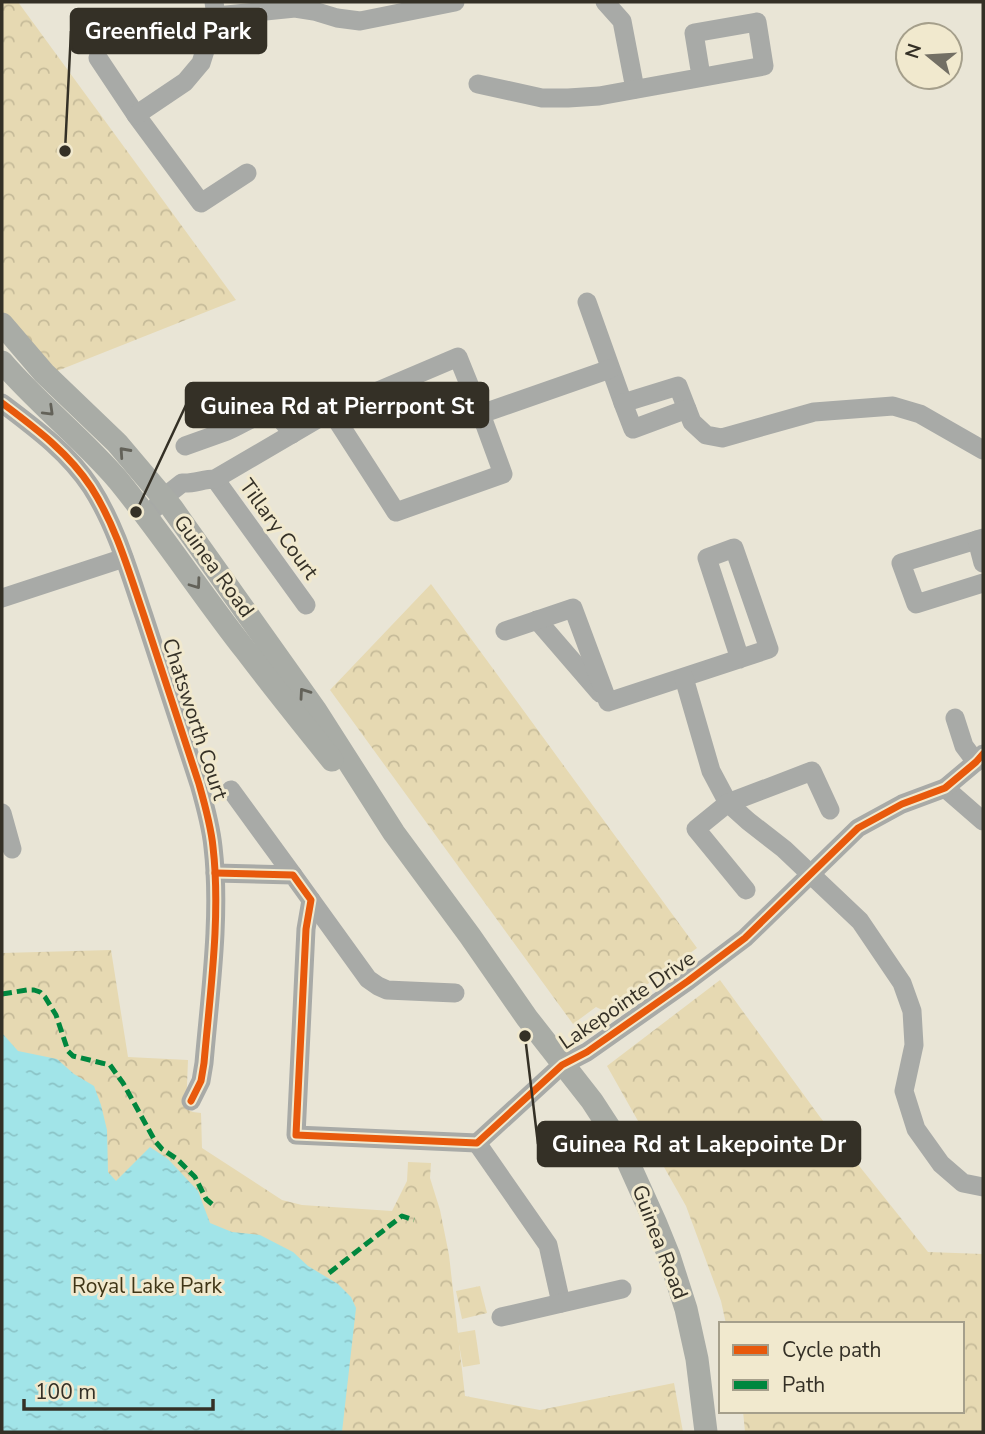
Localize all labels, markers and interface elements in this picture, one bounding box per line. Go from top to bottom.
callout: Greenfield Park [71,9,266,53]
text: Greenfield Park [85,16,252,47]
north arrow [894,21,964,91]
text: N [899,40,928,62]
callout: Guinea Rd at Pierrpont St [186,383,488,427]
text: Guinea Rd at Pierrpont St [200,391,474,422]
one-way arrow [41,402,54,415]
one-way arrow [120,447,133,460]
street label: Tillary Court [233,473,325,585]
street label: Guinea Road [167,509,261,623]
one-way arrow [188,576,201,589]
street label: Chatsworth Court [156,634,235,804]
one-way arrow [300,688,312,701]
street label: Lakepointe Drive [554,944,700,1056]
callout: Guinea Rd at Lakepointe Dr [538,1122,860,1166]
text: Guinea Rd at Lakepointe Dr [552,1129,846,1160]
street label: Guinea Road [625,1181,695,1303]
park label: Royal Lake Park [72,1272,222,1300]
legend [719,1322,964,1413]
text: Cycle path [782,1336,881,1364]
scale bar [24,1368,214,1412]
text: Path [782,1371,825,1399]
text: 100 m [35,1378,96,1406]

